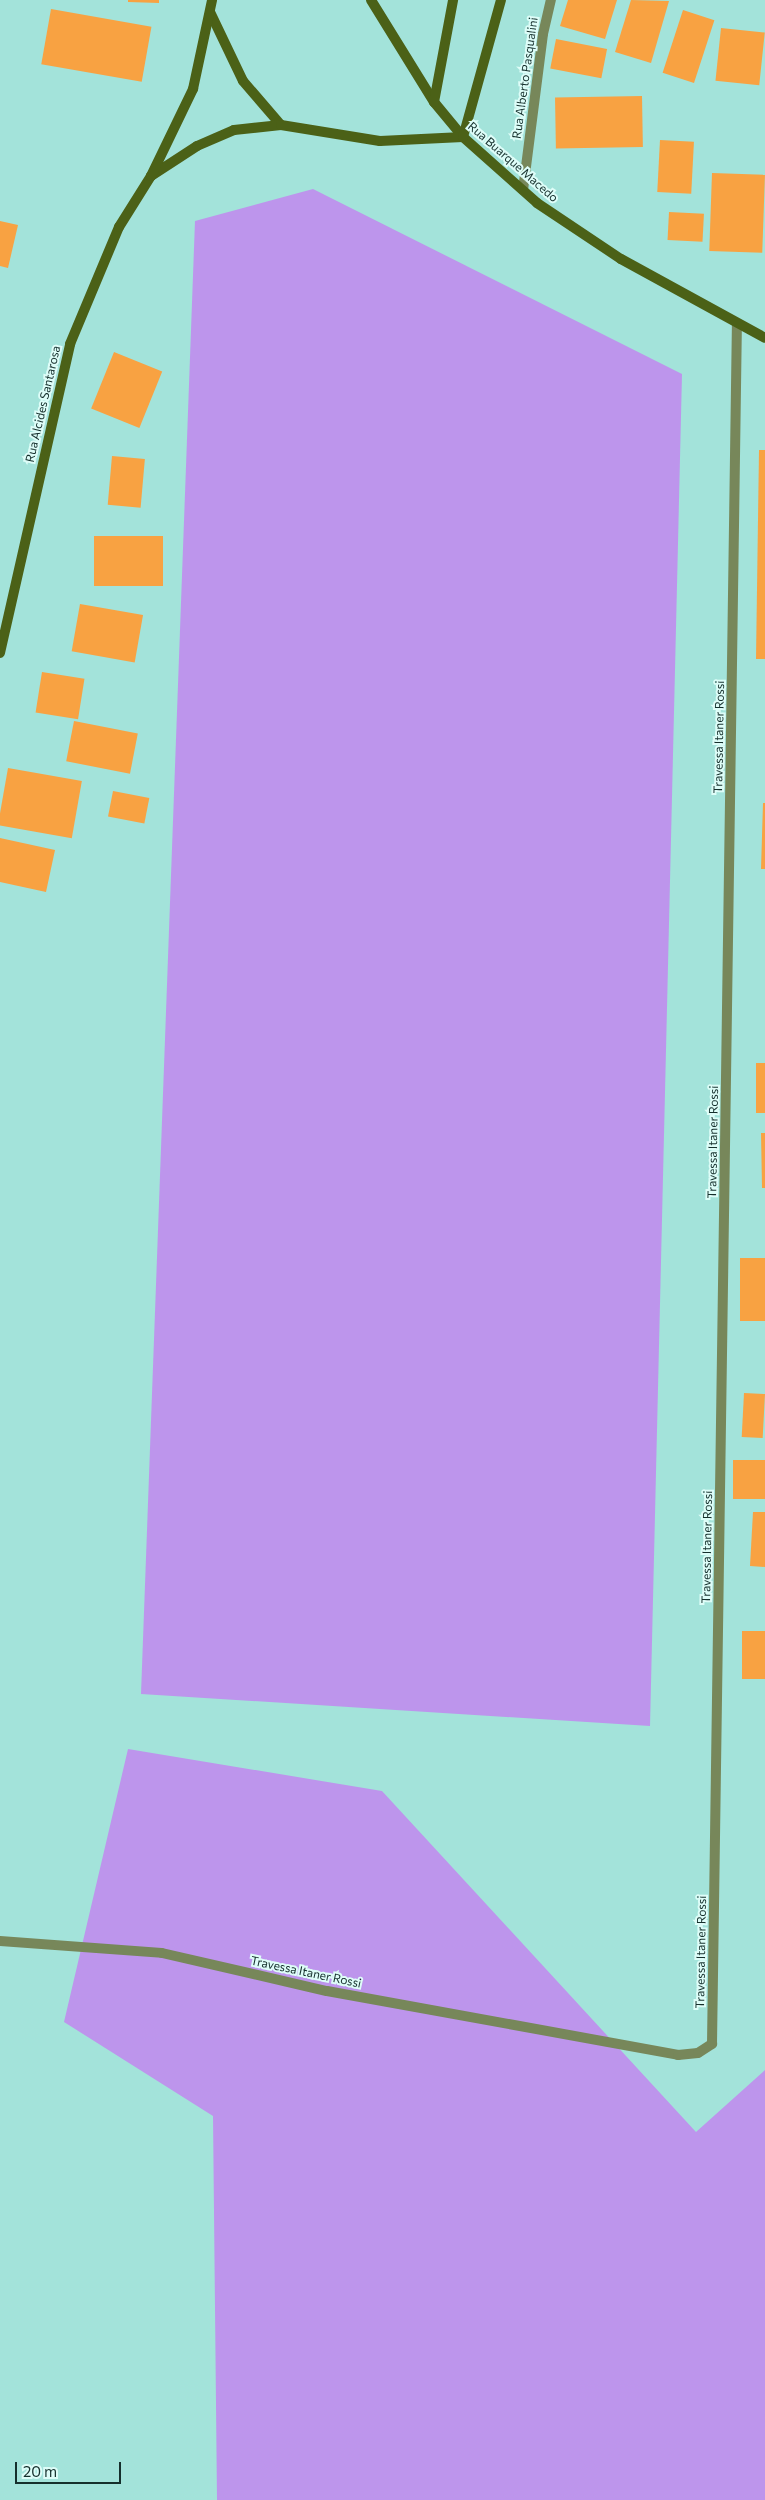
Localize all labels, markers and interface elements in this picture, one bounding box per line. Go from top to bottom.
street label: Rua Alberto Pasqualini [509,16,541,140]
street label: Rua Buarque Macedo [465,119,561,205]
street label: Rua Alcides Santarosa [23,344,63,464]
street label: Travessa Itaner Rossi [711,680,727,794]
street label: Travessa Itaner Rossi [705,1085,721,1199]
street label: Travessa Itaner Rossi [699,1490,715,1604]
street label: Travessa Itaner Rossi [693,1895,709,2009]
street label: Travessa Itaner Rossi [249,1953,363,1991]
scale bar [18,2452,124,2484]
text: 20 m [23,2462,57,2480]

